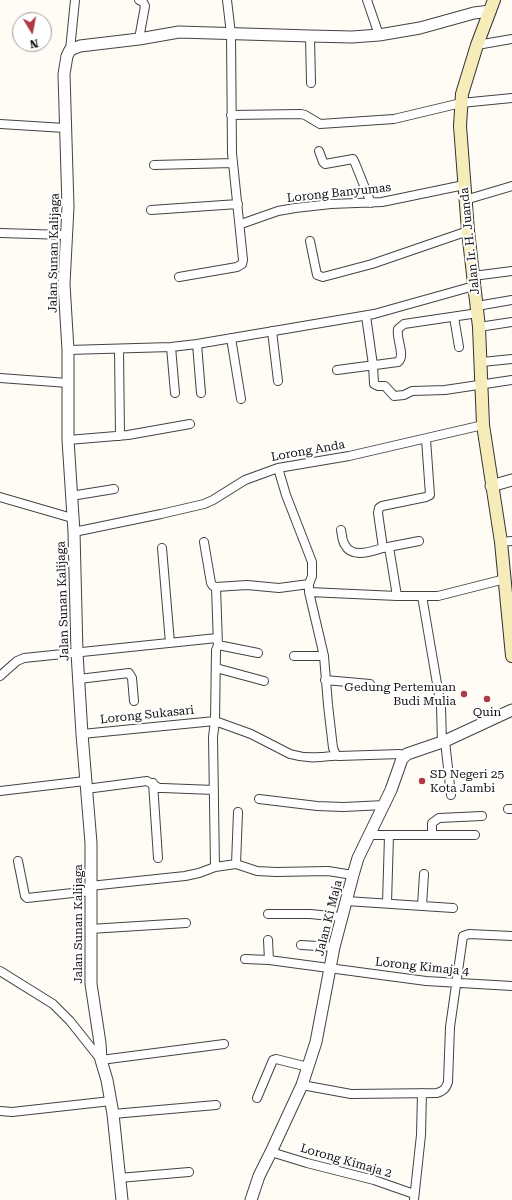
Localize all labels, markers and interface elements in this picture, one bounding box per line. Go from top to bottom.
north arrow [12,12,52,52]
text: N [29,36,39,50]
street label: Lorong Banyumas [286,180,392,206]
street label: Jalan Ir. H. Juanda [457,187,483,295]
street label: Jalan Sunan Kalijaga [46,193,62,313]
street label: Lorong Anda [270,437,346,465]
street label: Jalan Sunan Kalijaga [54,541,72,661]
place label: Gedung Pertemuan Budi Mulia [344,680,456,708]
marker: Gedung Pertemuan Budi Mulia [459,689,469,699]
marker: Quin [482,694,492,704]
street label: Lorong Sukasari [99,703,195,727]
place label: Quin [473,705,501,719]
place label: SD Negeri 25 Kota Jambi [430,767,504,795]
marker: SD Negeri 25 Kota Jambi [417,776,427,786]
street label: Jalan Sunan Kalijaga [71,864,85,984]
street label: Jalan Ki Maja [313,879,345,957]
street label: Lorong Kimaja 4 [374,955,470,979]
street label: Lorong Kimaja 2 [299,1141,393,1181]

